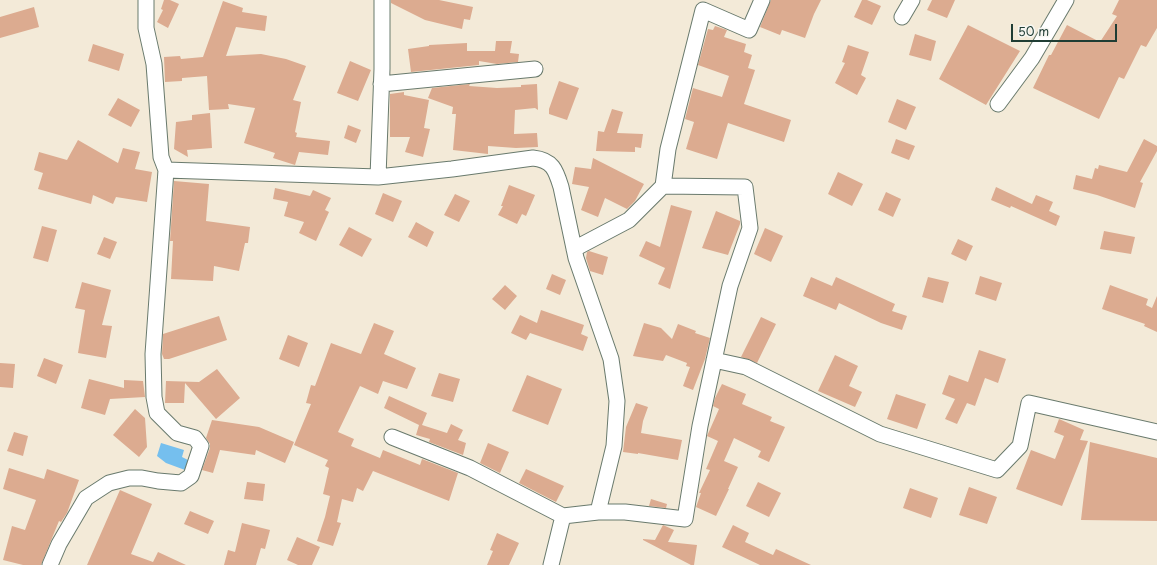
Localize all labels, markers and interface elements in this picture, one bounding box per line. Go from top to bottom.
scale bar [1013,16,1119,42]
text: 50 m [1018,22,1049,40]

